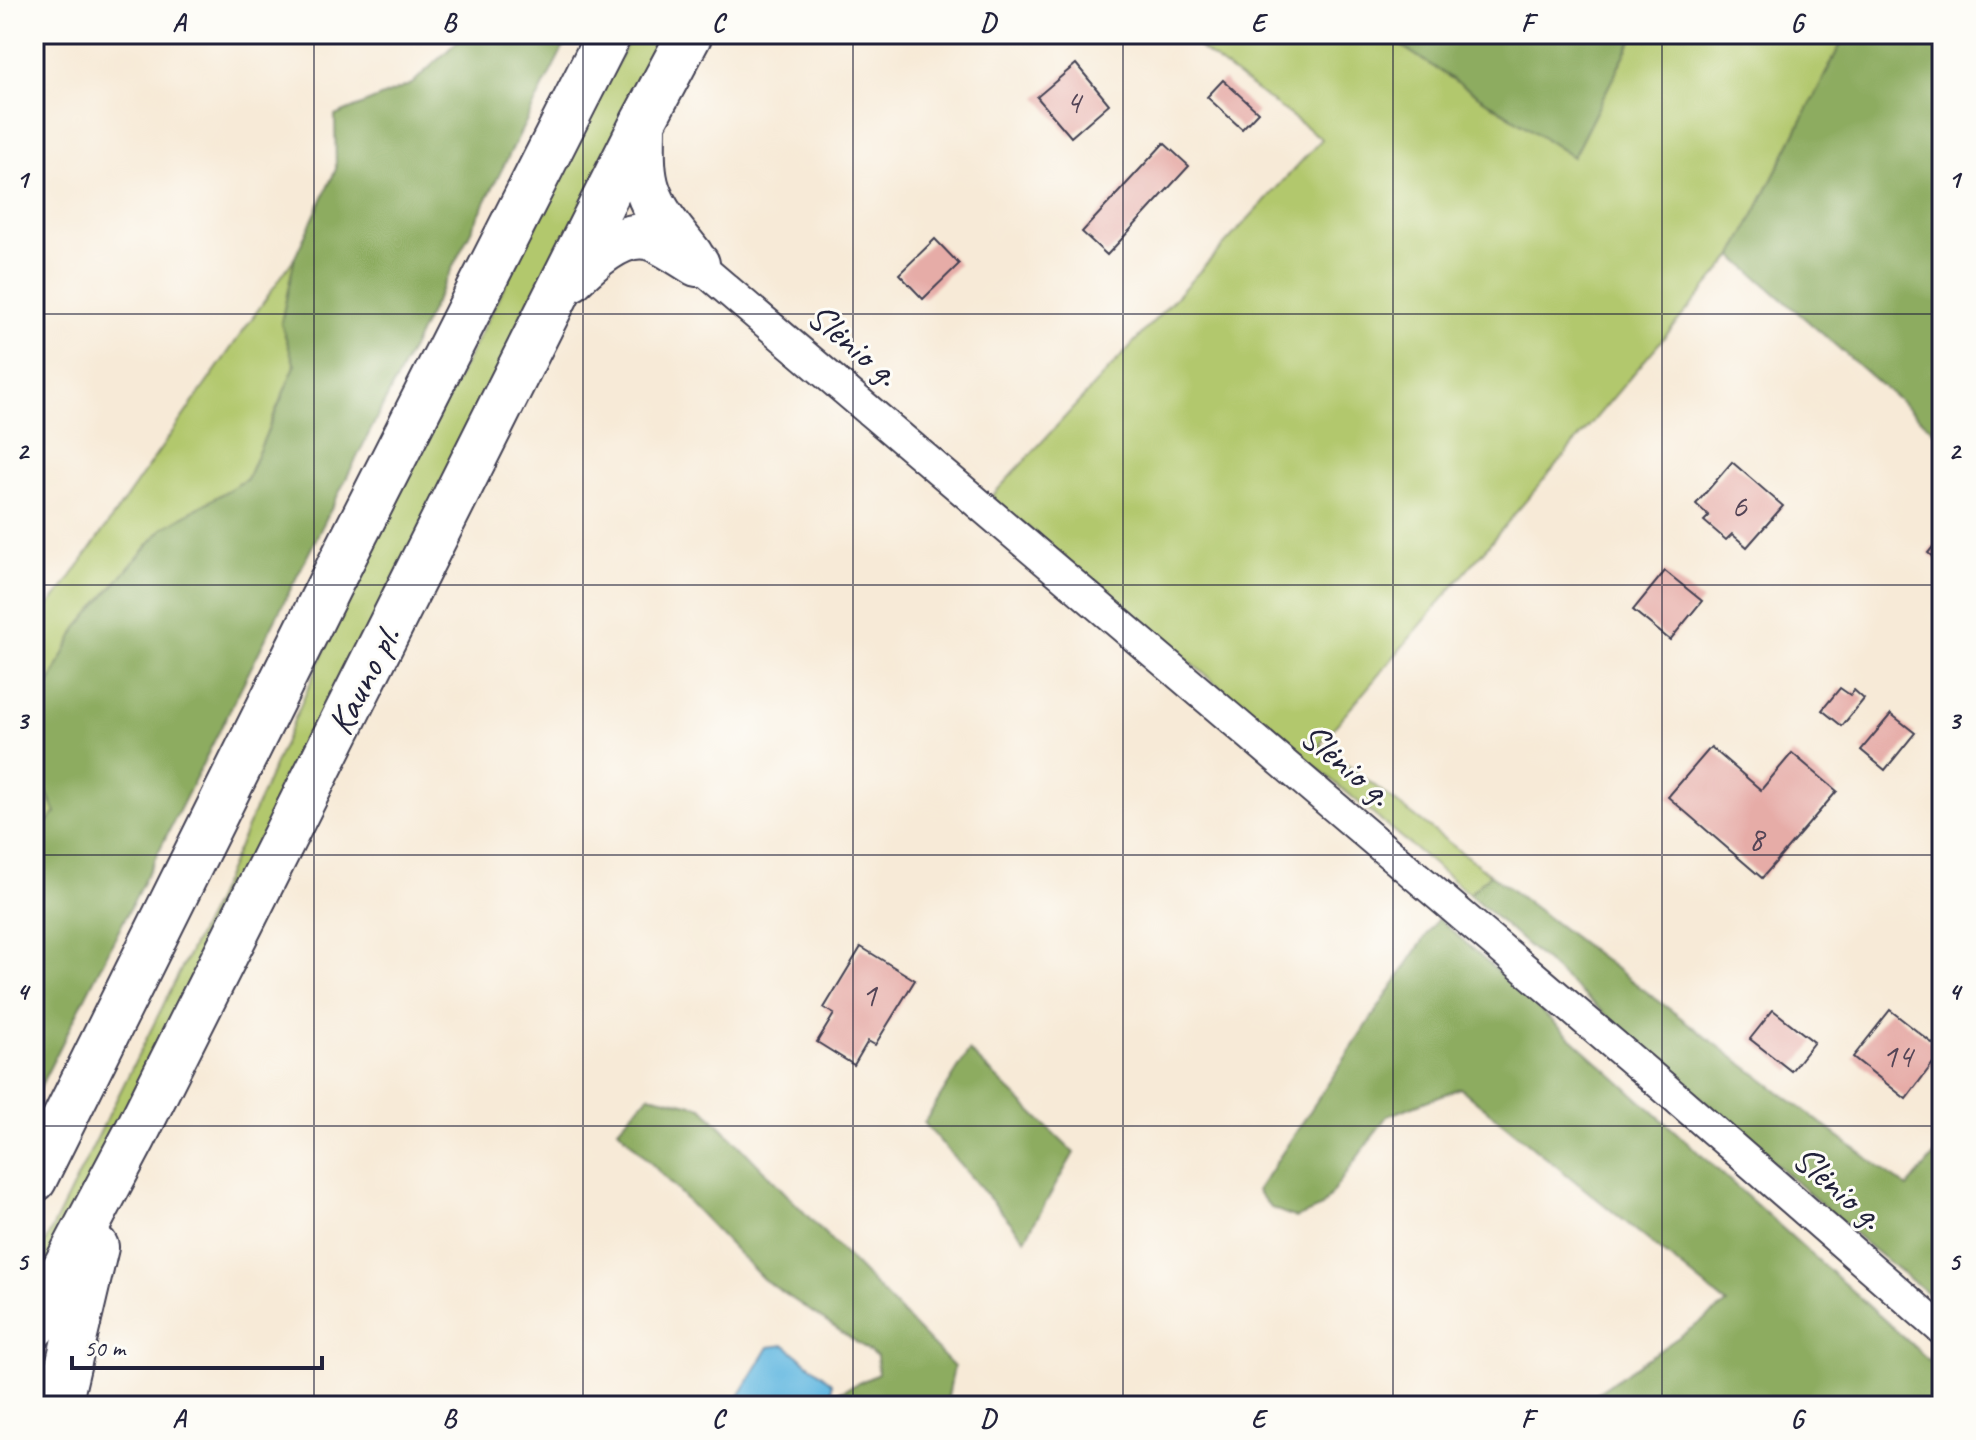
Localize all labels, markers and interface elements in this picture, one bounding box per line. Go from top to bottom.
text: A [172,6,187,39]
text: B [442,6,458,39]
text: C [712,6,728,39]
text: D [980,6,998,39]
text: E [1251,6,1269,39]
text: F [1521,6,1539,39]
text: G [1791,6,1807,39]
house number: 4 [1065,80,1084,123]
text: 1 [16,163,31,196]
text: 1 [1948,163,1963,196]
street label: Slėnio g. [798,292,910,397]
text: 2 [16,434,30,467]
text: 2 [1948,434,1962,467]
house number: 6 [1731,484,1748,527]
street label: Kauno pl. [316,617,411,743]
text: 3 [16,704,30,737]
text: 3 [1948,704,1962,737]
street label: Slėnio g. [1291,712,1403,817]
house number: 8 [1748,817,1767,860]
house number: 1 [861,973,878,1016]
text: 4 [16,975,31,1008]
text: 4 [1948,975,1963,1008]
house number: 14 [1882,1034,1916,1077]
street label: Slėnio g. [1783,1135,1894,1240]
text: 5 [16,1245,30,1278]
text: 5 [1948,1245,1962,1278]
scale bar [72,1320,322,1370]
text: 50 m [84,1333,127,1363]
text: A [172,1402,187,1435]
text: B [442,1402,458,1435]
text: C [712,1402,728,1435]
text: D [980,1402,998,1435]
text: E [1251,1402,1269,1435]
text: F [1521,1402,1539,1435]
text: G [1791,1402,1807,1435]

